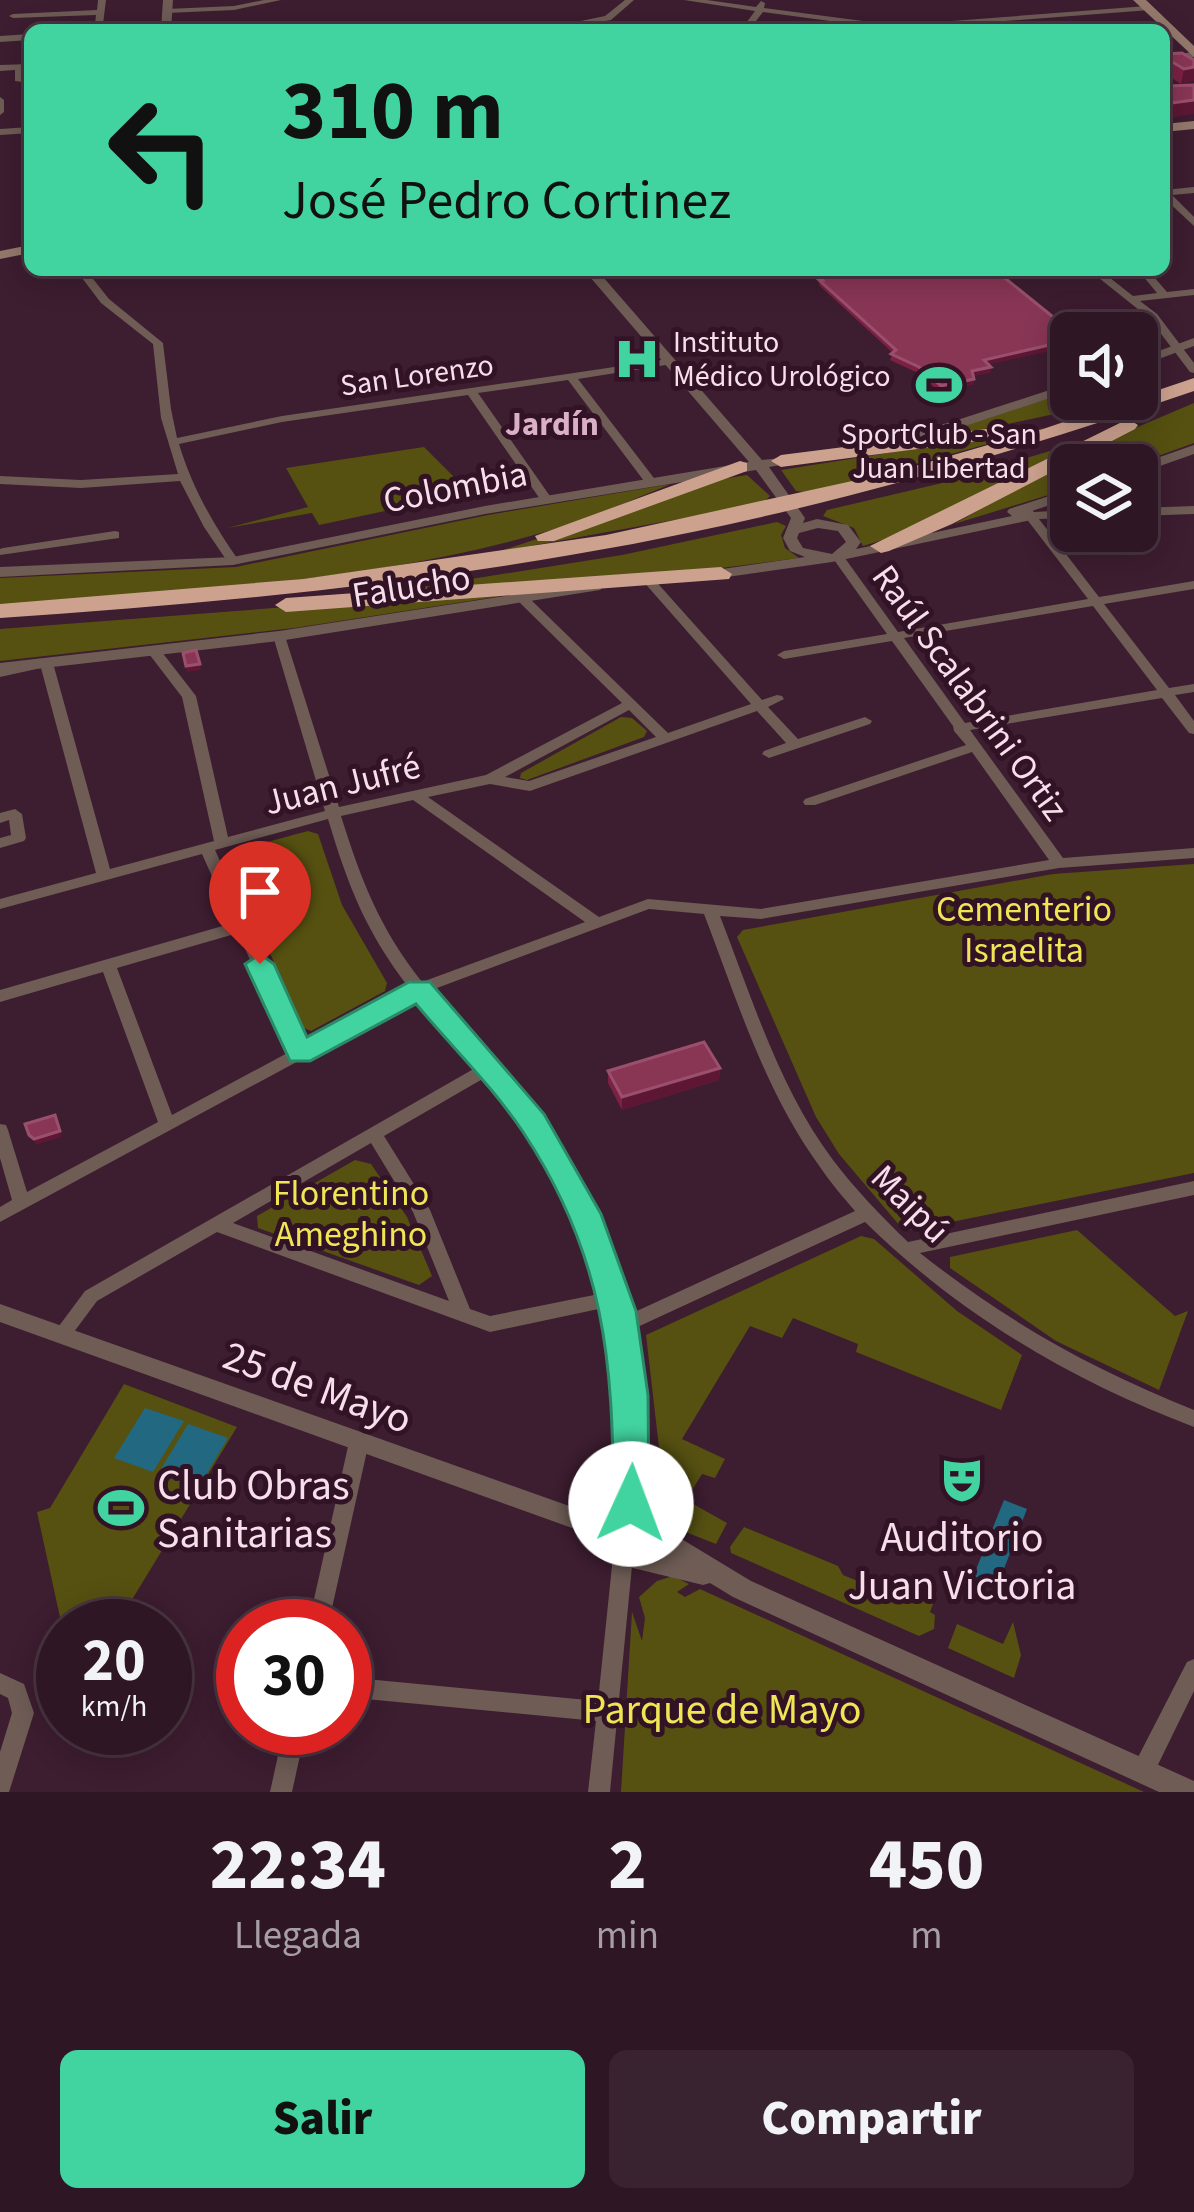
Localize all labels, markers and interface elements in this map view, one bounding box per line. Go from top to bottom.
text: 310 m [282,52,504,172]
icon: left [84,72,240,228]
text: José Pedro Cortinez [282,163,731,240]
map controls [1050,312,1158,552]
button: sound [1050,312,1158,420]
place label: Instituto Médico Urológico [673,321,890,398]
hospital icon: Instituto Médico Urológico [612,334,662,384]
street label: San Lorenzo [338,343,496,408]
sports icon: SportClub - San Juan Libertad [914,360,964,410]
district label: Jardín [505,401,599,448]
place label: SportClub - San Juan Libertad [841,413,1037,490]
button: layers [1050,444,1158,552]
street label: Colombia [379,449,532,526]
street label: Falucho [348,552,474,621]
street label: Raúl Scalabrini Ortiz [860,555,1080,831]
street label: Juan Jufré [259,740,426,828]
pin [209,841,311,964]
icon: arrive [227,859,293,925]
park label: Cementerio Israelita [936,884,1112,976]
street label: Maipú [859,1153,961,1255]
park label: Florentino Ameghino [273,1168,429,1260]
street label: 25 de Mayo [215,1326,420,1450]
position arrow [568,1441,694,1567]
theatre icon: Auditorio Juan Victoria [937,1455,987,1505]
place label: Club Obras Sanitarias [157,1456,350,1564]
sports icon: Club Obras Sanitarias [96,1483,146,1533]
place label: Auditorio Juan Victoria [848,1508,1076,1616]
speed limit sign: 30 [216,1599,372,1755]
text: 20 [82,1619,146,1704]
park label: Parque de Mayo [582,1680,862,1740]
text: km/h [81,1685,147,1728]
text: 22:34 [210,1814,386,1917]
text: 2 [608,1814,647,1917]
text: 450 [869,1814,984,1917]
text: Llegada [234,1908,362,1964]
text: min [596,1908,659,1964]
text: m [910,1908,943,1964]
button: Salir [60,2050,585,2188]
button: Compartir [609,2050,1134,2188]

